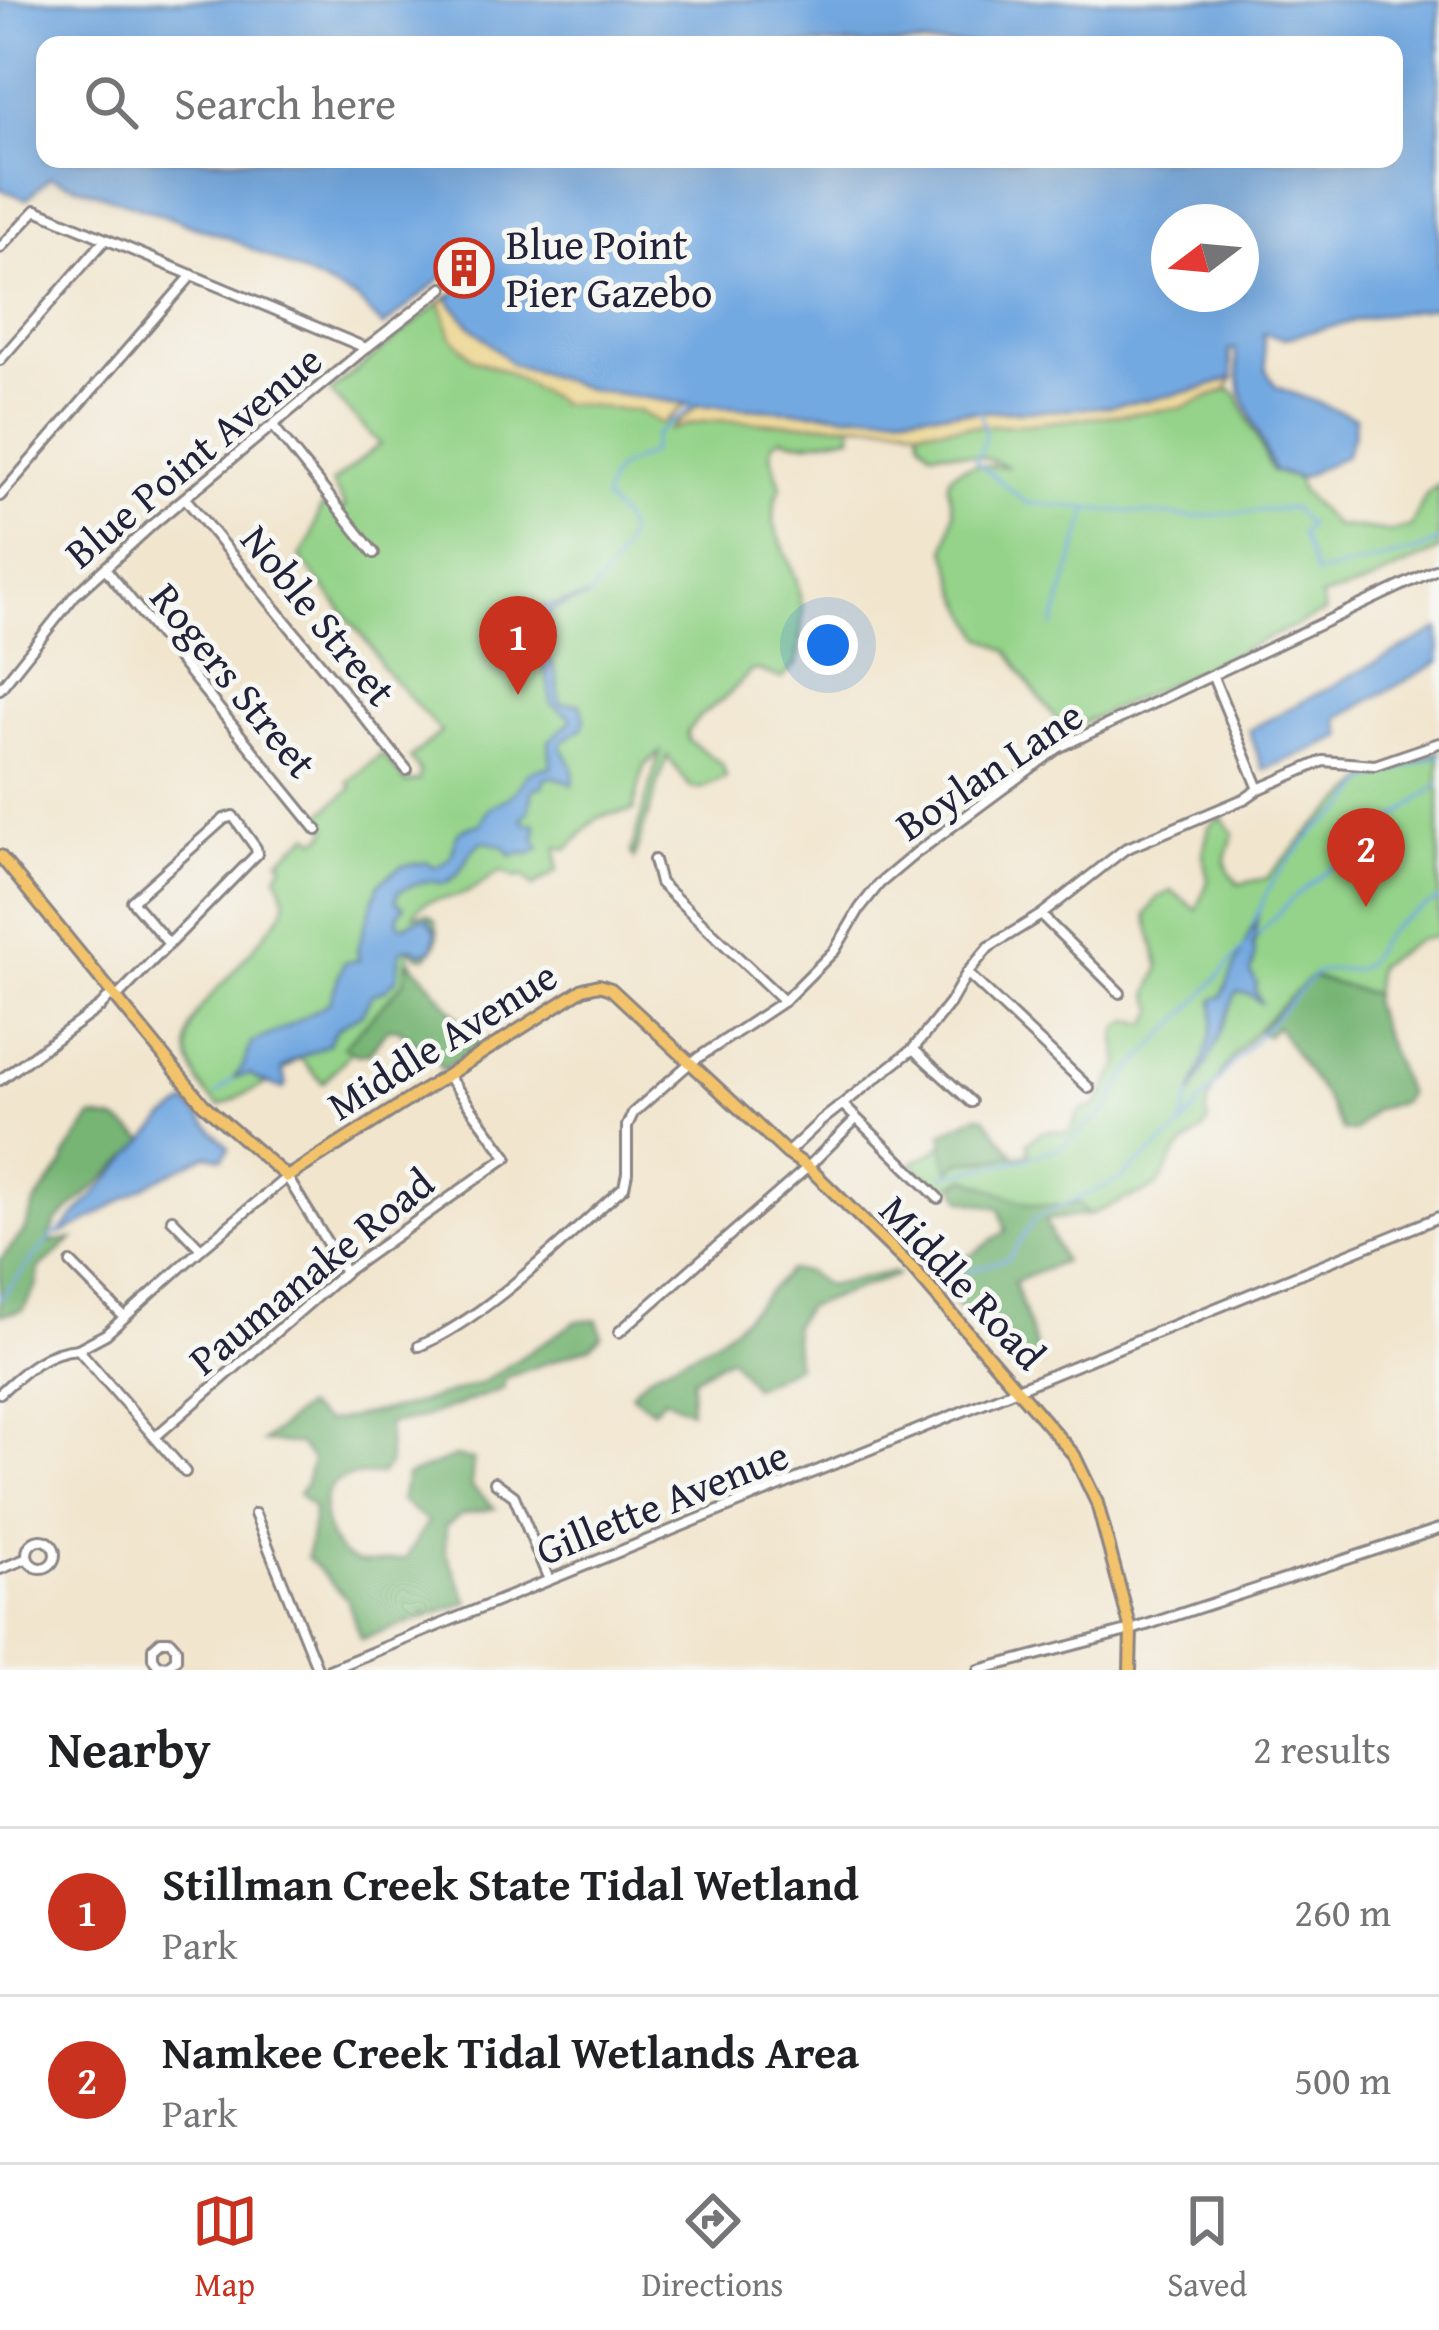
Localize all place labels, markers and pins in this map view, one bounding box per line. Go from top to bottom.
place label: Blue Point Pier Gazebo [506,213,713,322]
building icon: Blue Point Pier Gazebo [433,237,495,299]
pin: 1 [479,596,557,695]
pin: 2 [1327,808,1405,907]

